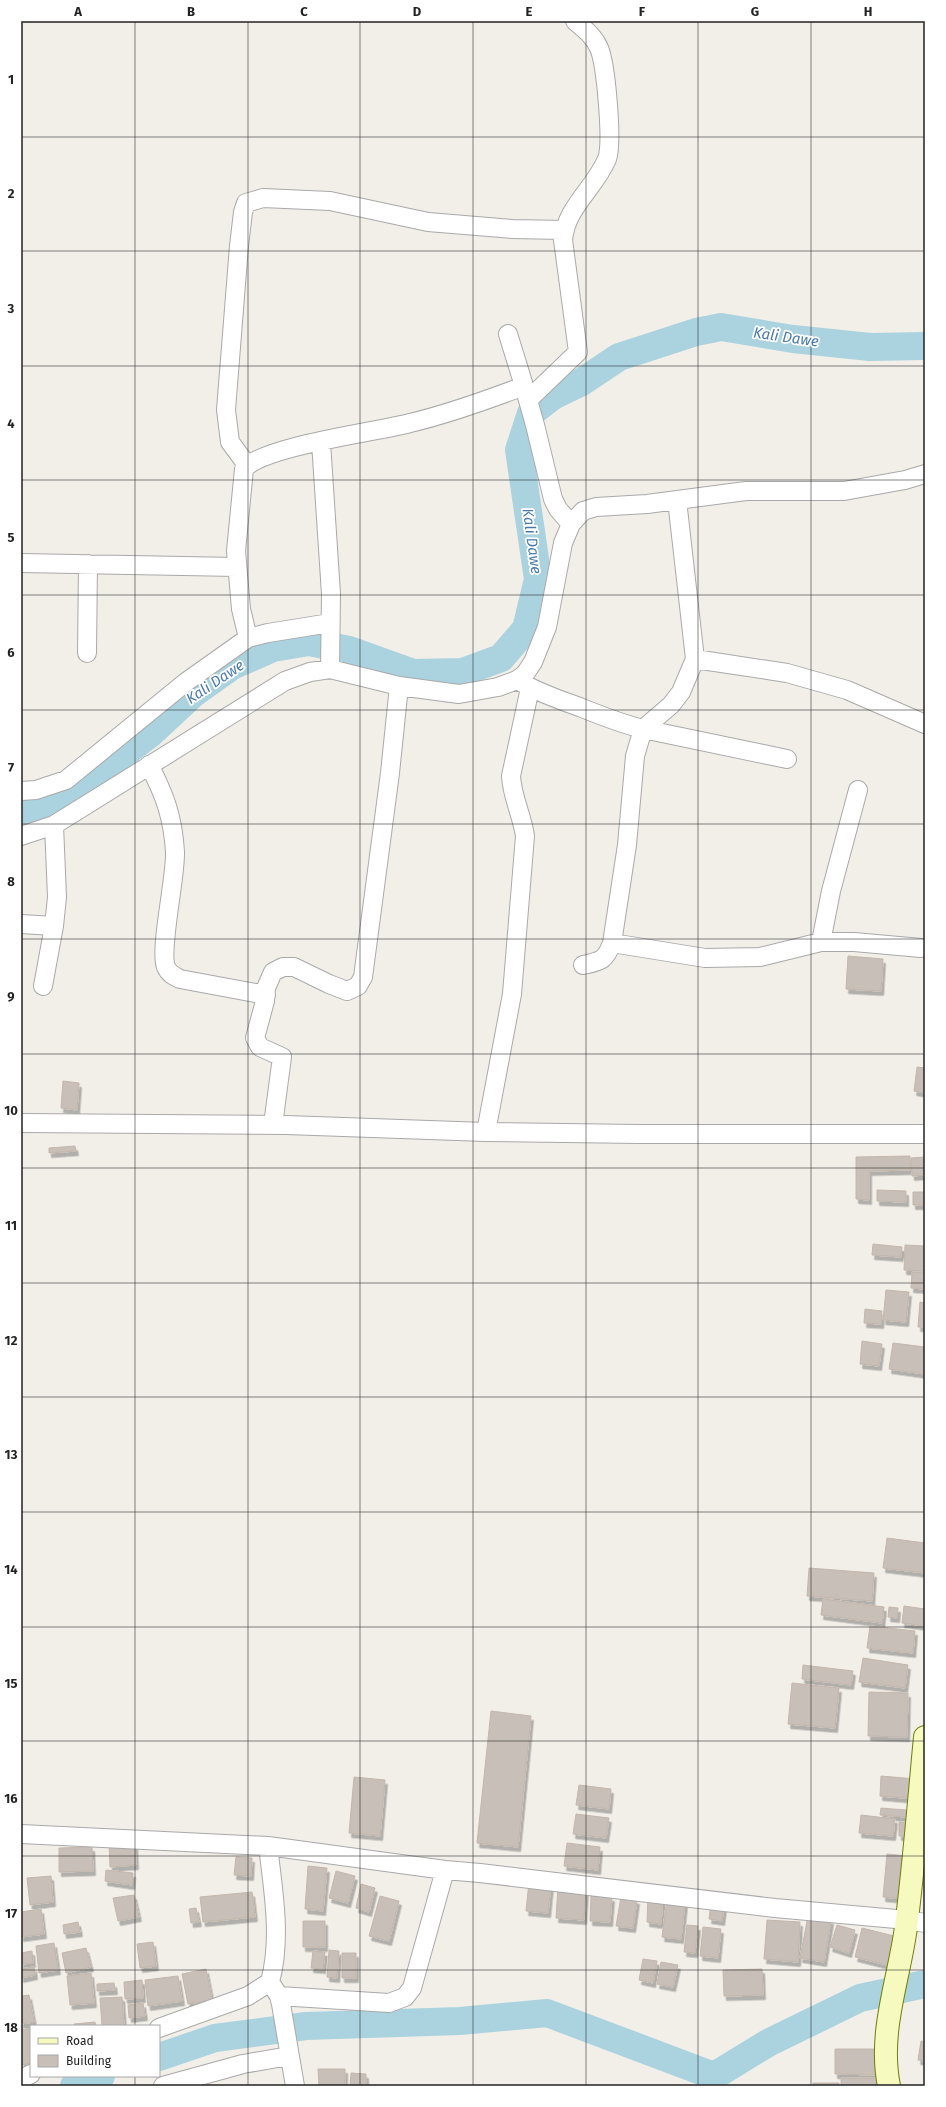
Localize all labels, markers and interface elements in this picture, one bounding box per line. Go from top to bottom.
text: A [73,4,82,19]
text: B [187,4,195,19]
text: C [300,4,308,19]
text: D [413,4,422,19]
text: E [526,4,533,19]
text: F [639,4,646,19]
text: G [751,4,759,19]
text: H [864,4,872,19]
text: 1 [8,72,14,87]
text: 2 [8,186,15,201]
text: 3 [7,301,15,316]
water label: Kali Dawe [752,323,820,351]
text: 4 [7,416,15,431]
water label: Kali Dawe [518,507,546,575]
text: 5 [8,530,15,545]
text: 6 [7,645,15,660]
water label: Kali Dawe [183,656,248,708]
text: 7 [8,760,14,775]
text: 8 [7,874,15,889]
text: 9 [7,989,15,1004]
text: 10 [4,1103,18,1118]
text: 11 [5,1218,17,1233]
text: 12 [5,1333,18,1348]
text: 13 [5,1447,18,1462]
text: 14 [4,1562,18,1577]
text: 15 [4,1676,18,1691]
text: 16 [4,1791,18,1806]
text: 17 [5,1906,17,1921]
text: 18 [4,2020,18,2035]
legend [30,2025,160,2077]
text: Road [66,2034,94,2048]
text: Building [66,2054,112,2068]

